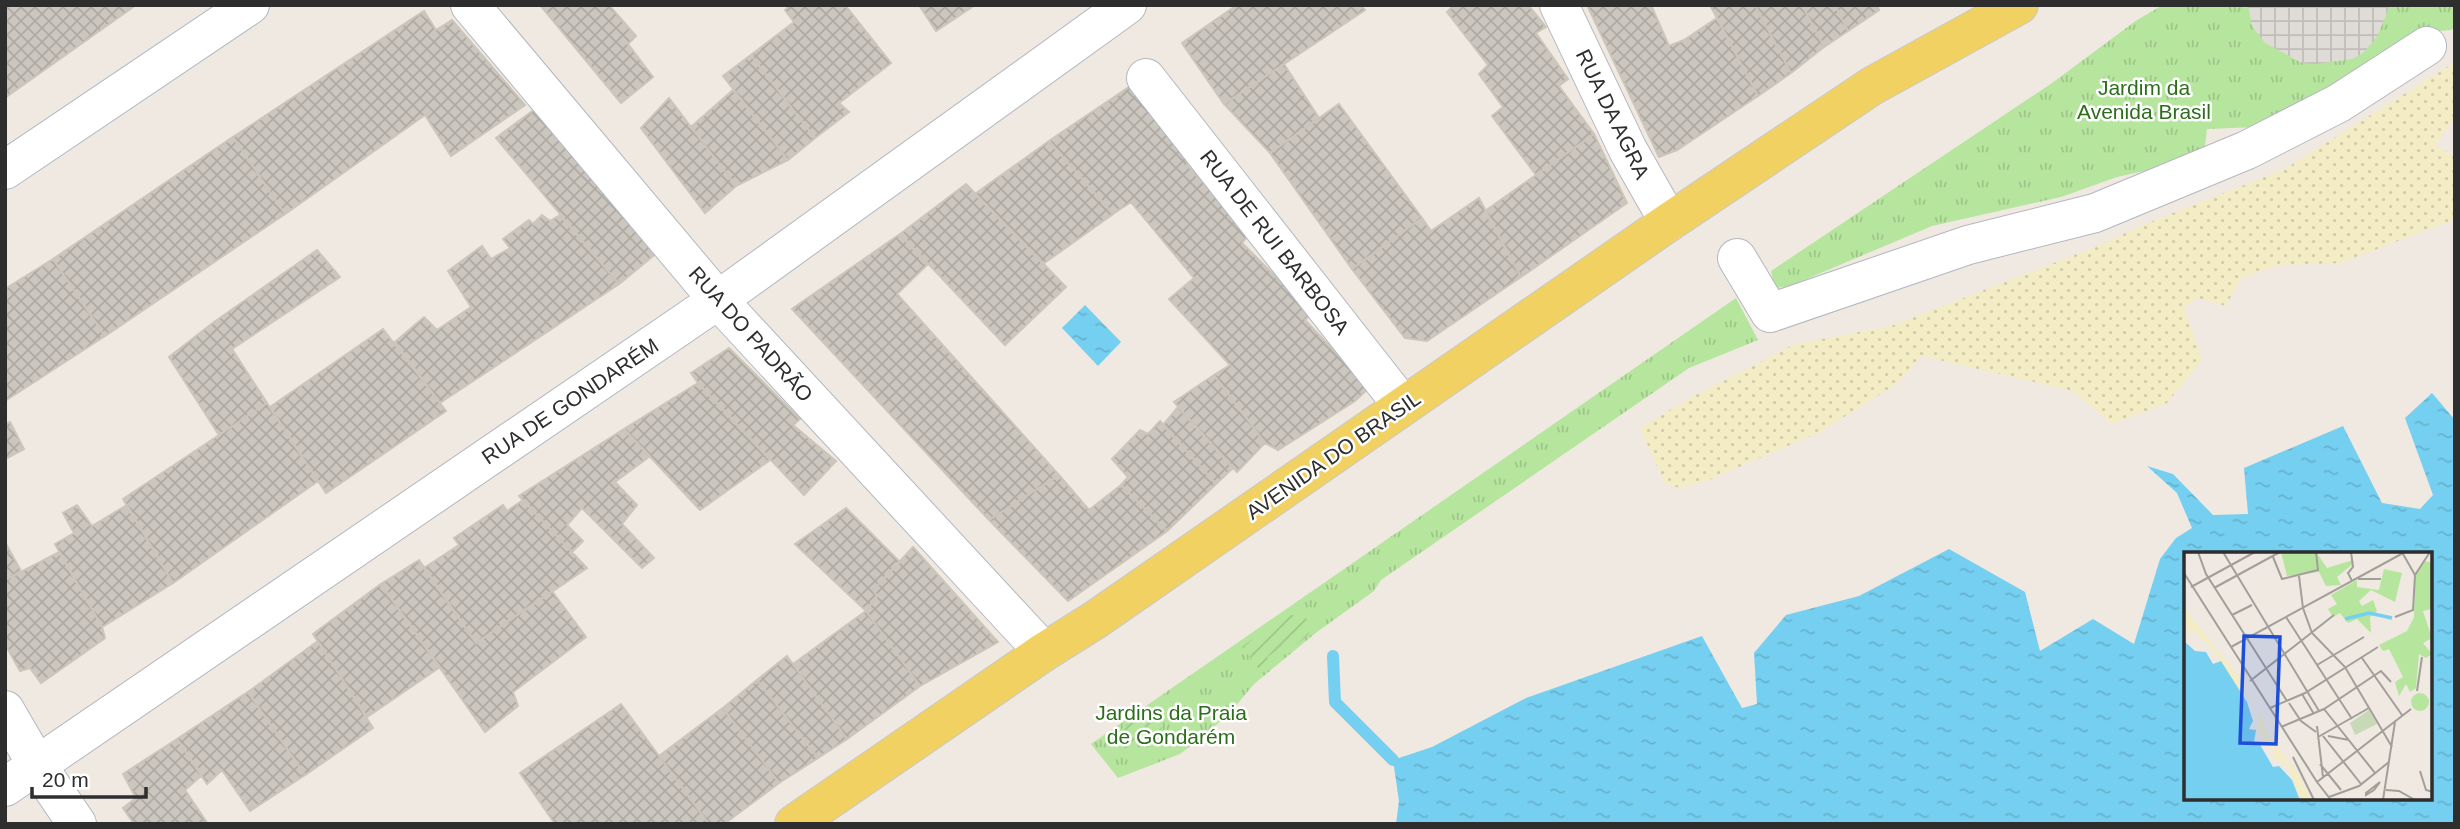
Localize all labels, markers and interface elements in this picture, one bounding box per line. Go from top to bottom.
street label: RUA DA AGRA [1572,45,1654,183]
park label: Jardim da Avenida Brasil [2077,76,2211,123]
street label: RUA DE RUI BARBOSA [1196,145,1354,339]
street label: RUA DO PADRÃO [684,262,818,406]
street label: RUA DE GONDARÉM [477,333,663,469]
street label: AVENIDA DO BRASIL [1241,386,1425,524]
inset map [2184,552,2432,801]
park label: Jardins da Praia de Gondarém [1095,701,1247,748]
scale bar [32,756,145,800]
text: 20 m [42,768,89,791]

